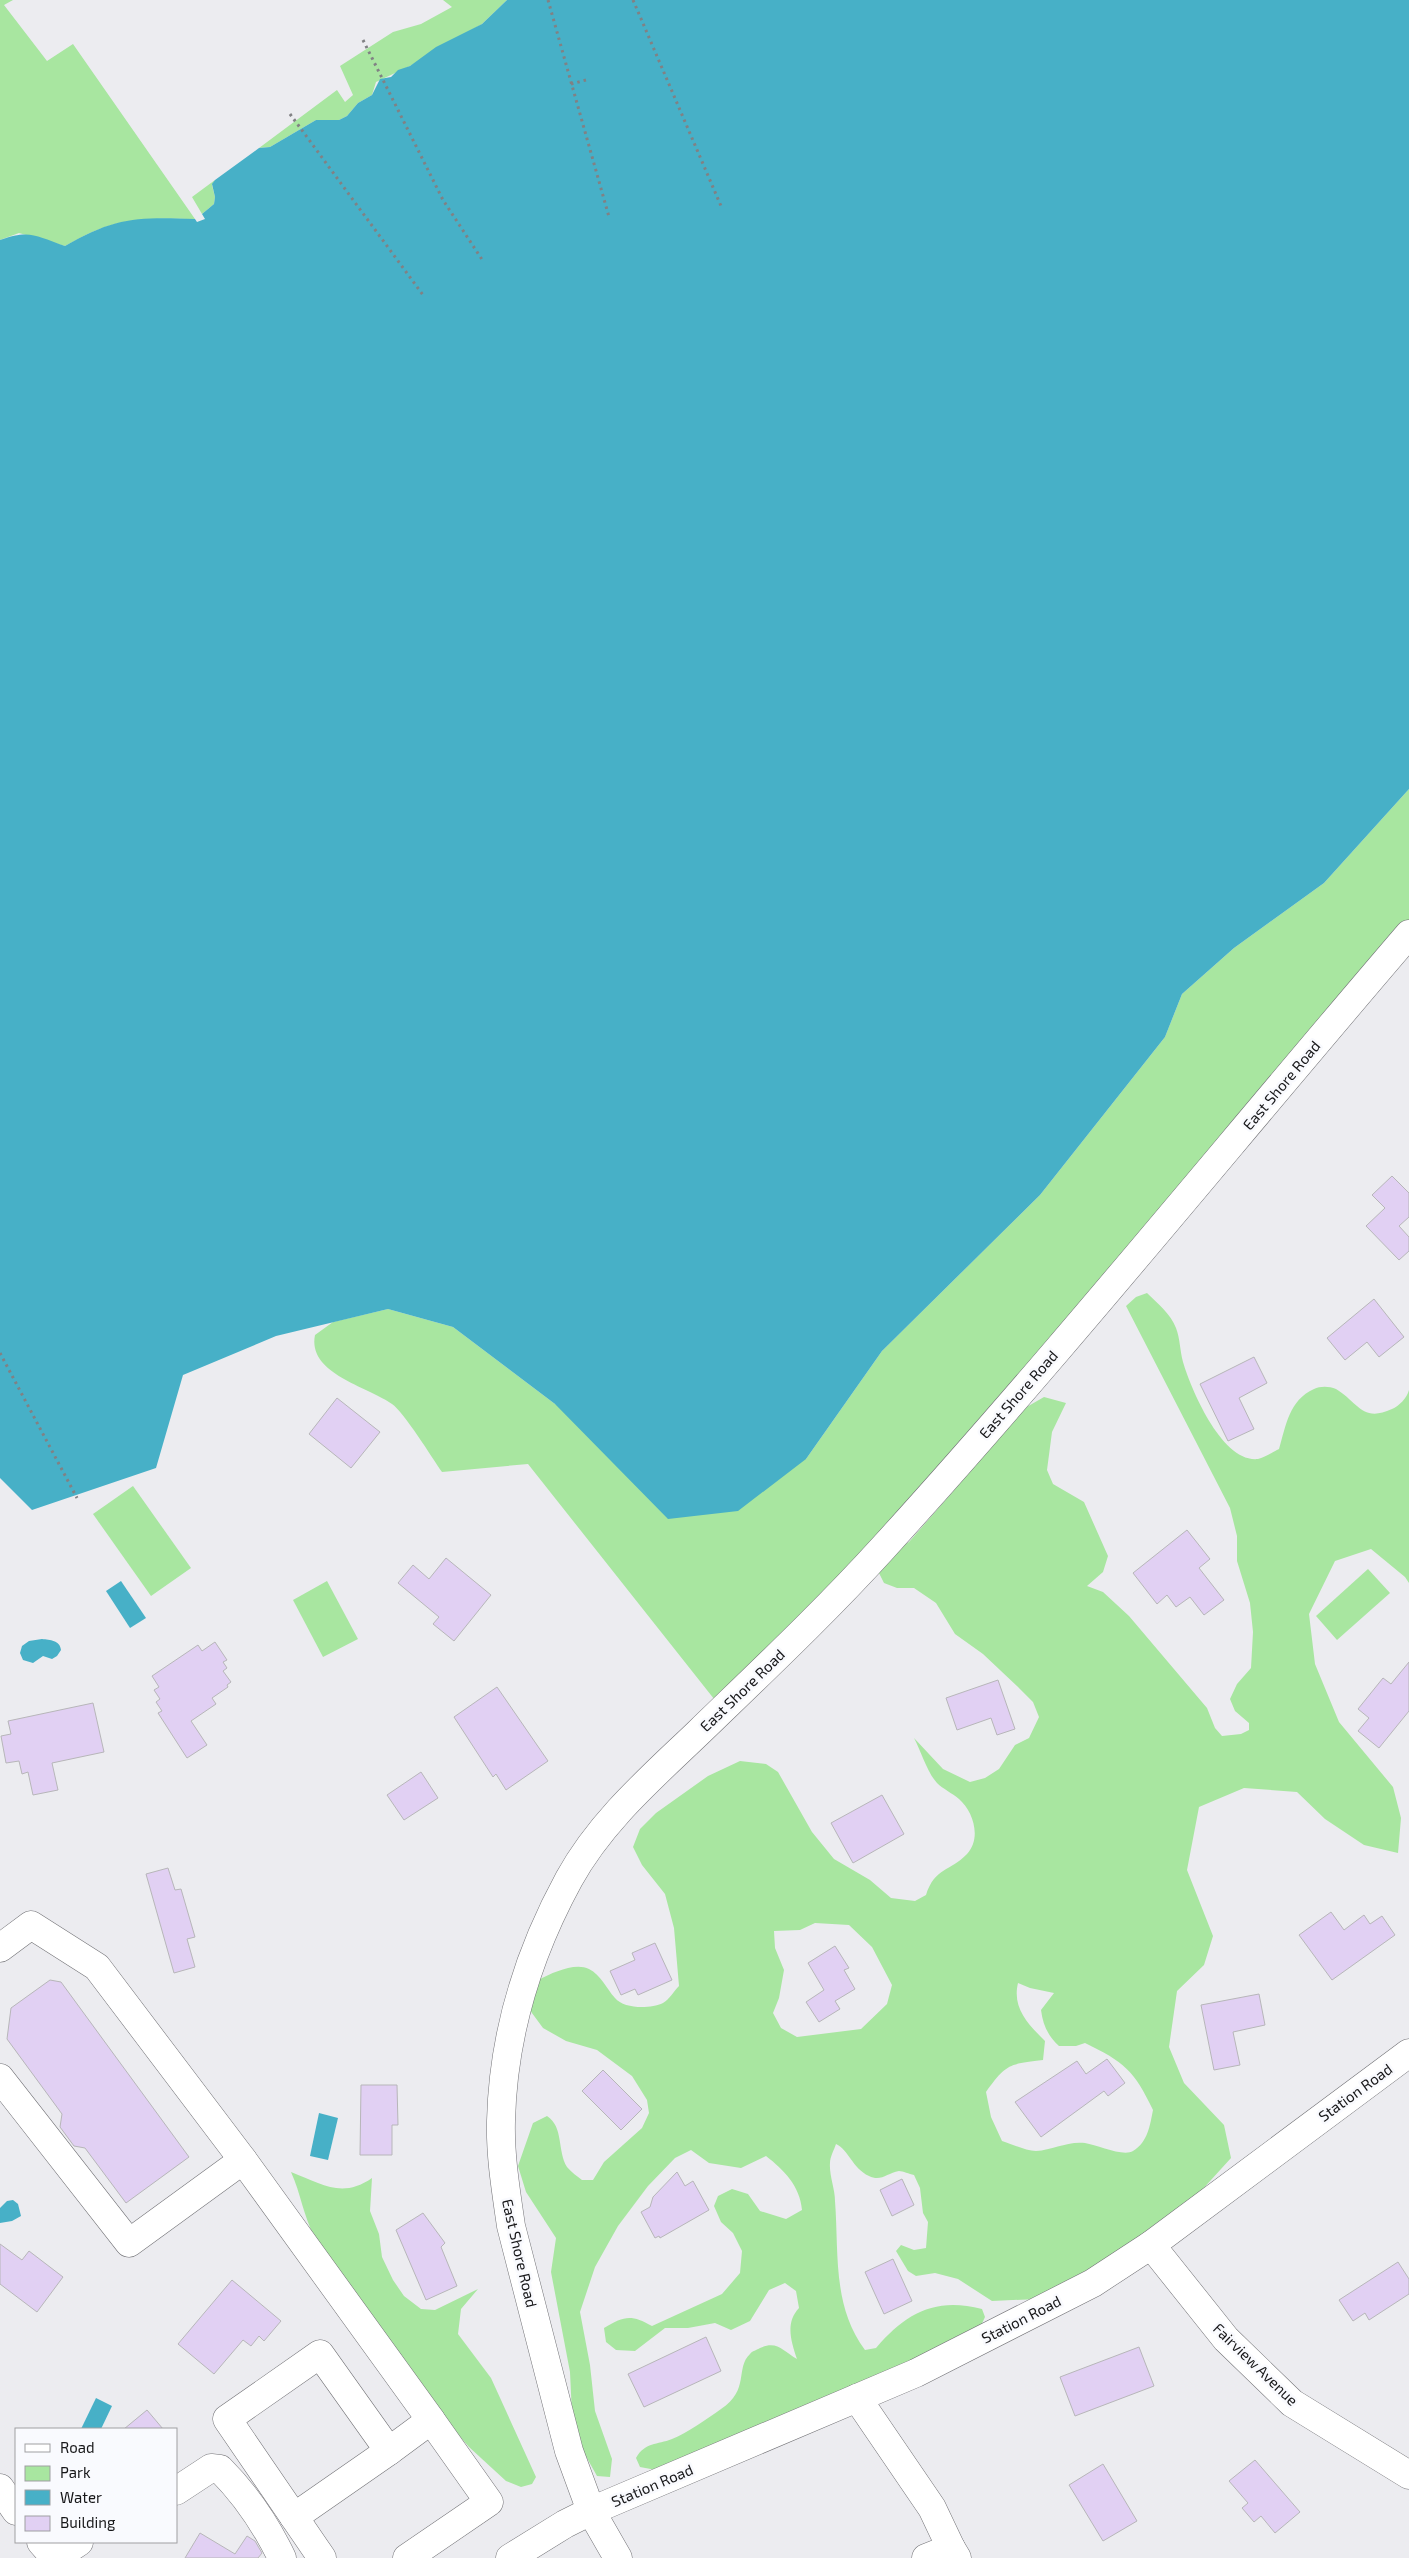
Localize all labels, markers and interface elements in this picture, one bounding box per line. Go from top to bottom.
street label: East Shore Road [1239,1037,1323,1133]
street label: East Shore Road [975,1346,1061,1442]
street label: East Shore Road [696,1645,788,1735]
street label: Station Road [1315,2059,1395,2125]
street label: East Shore Road [499,2197,541,2309]
street label: Station Road [978,2291,1064,2347]
street label: Fairview Avenue [1210,2319,1302,2409]
legend [15,2428,178,2543]
text: Road [60,2438,95,2456]
street label: Station Road [609,2460,695,2510]
text: Park [60,2463,91,2481]
text: Water [60,2488,102,2506]
text: Building [60,2513,116,2531]

